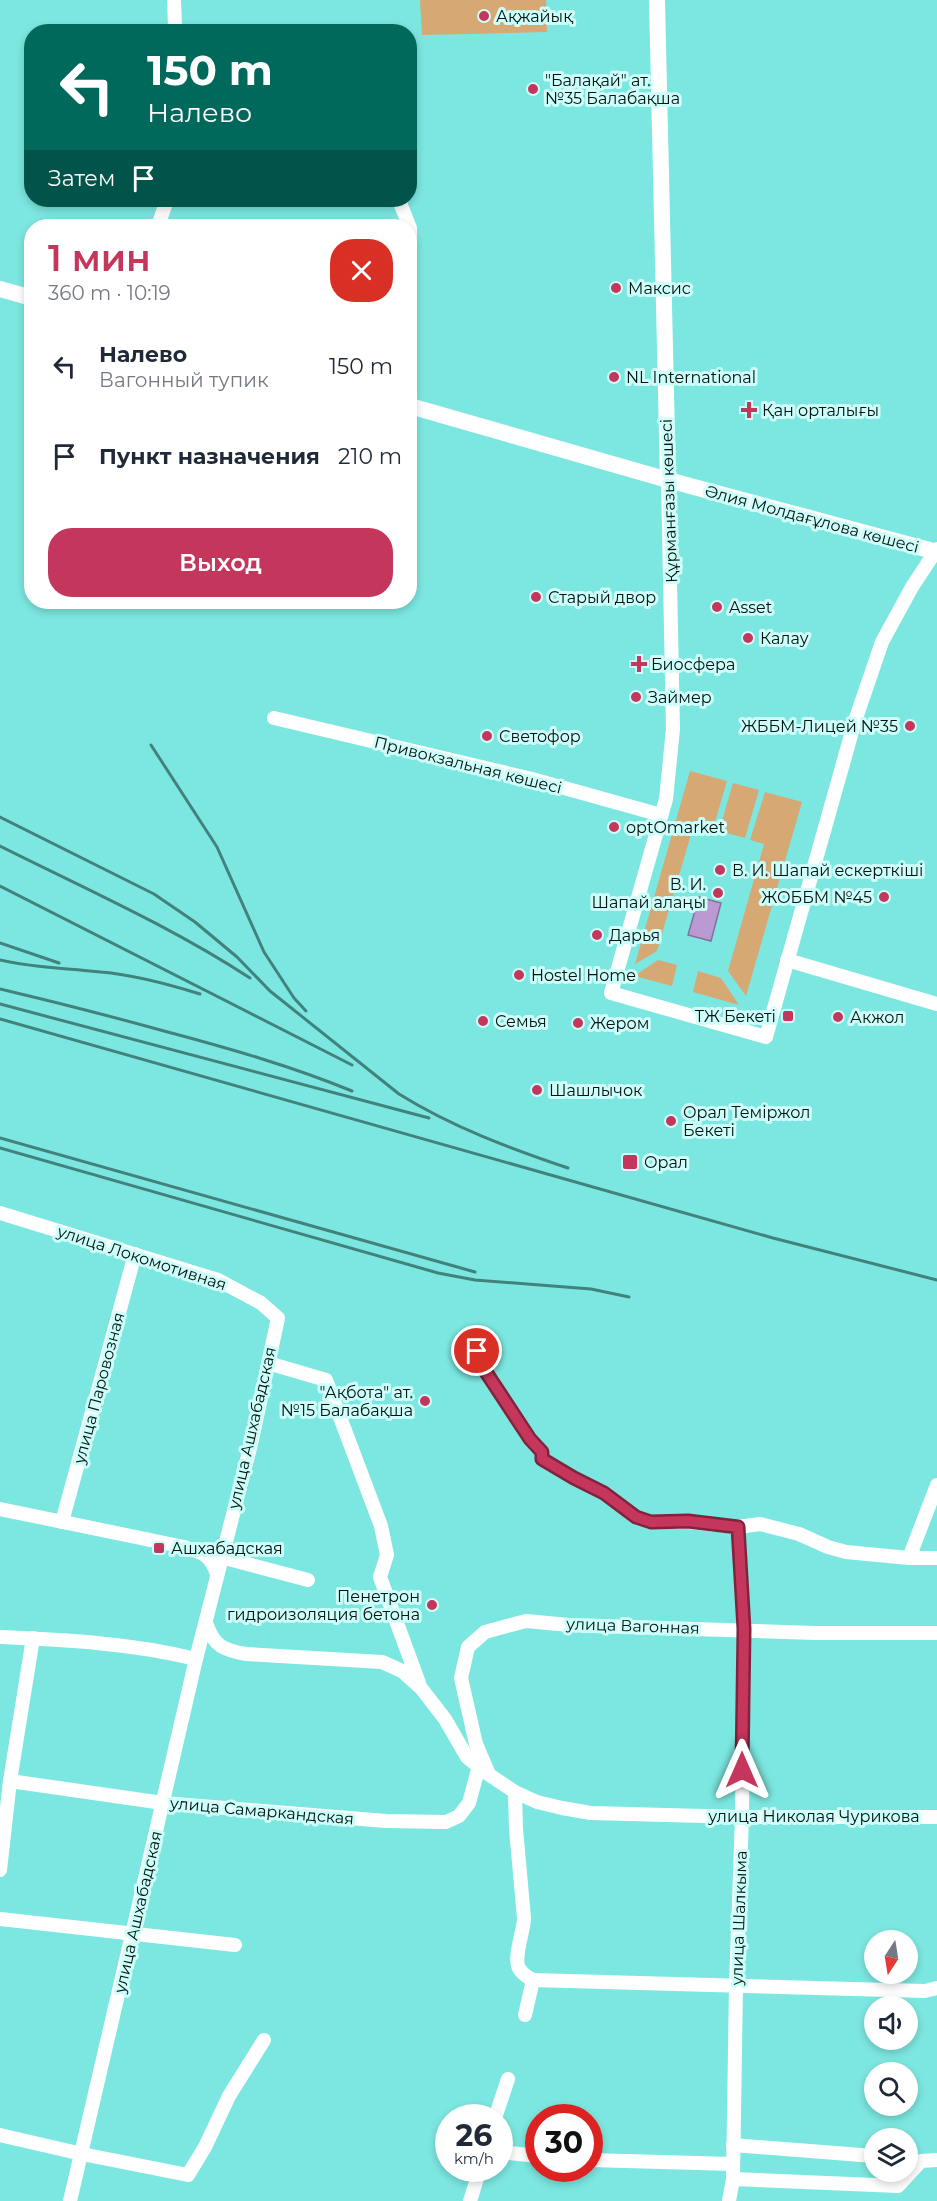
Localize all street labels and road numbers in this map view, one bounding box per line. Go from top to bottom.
street label: Құрманғазы көшесі [657,419,681,583]
street label: Әлия Молдағұлова көшесі [703,481,921,557]
street label: Привокзальная көшесі [372,732,564,798]
street label: улица Локомотивная [54,1221,229,1294]
street label: улица Паровозная [69,1310,128,1467]
street label: улица Ашхабадская [224,1345,280,1512]
street label: улица Вагонная [565,1614,700,1638]
street label: улица Самаркандская [168,1793,355,1829]
street label: улица Николая Чурикова [707,1807,920,1826]
street label: улица Ашхабадская [110,1829,166,1996]
street label: улица Шалкыма [727,1850,751,1987]

